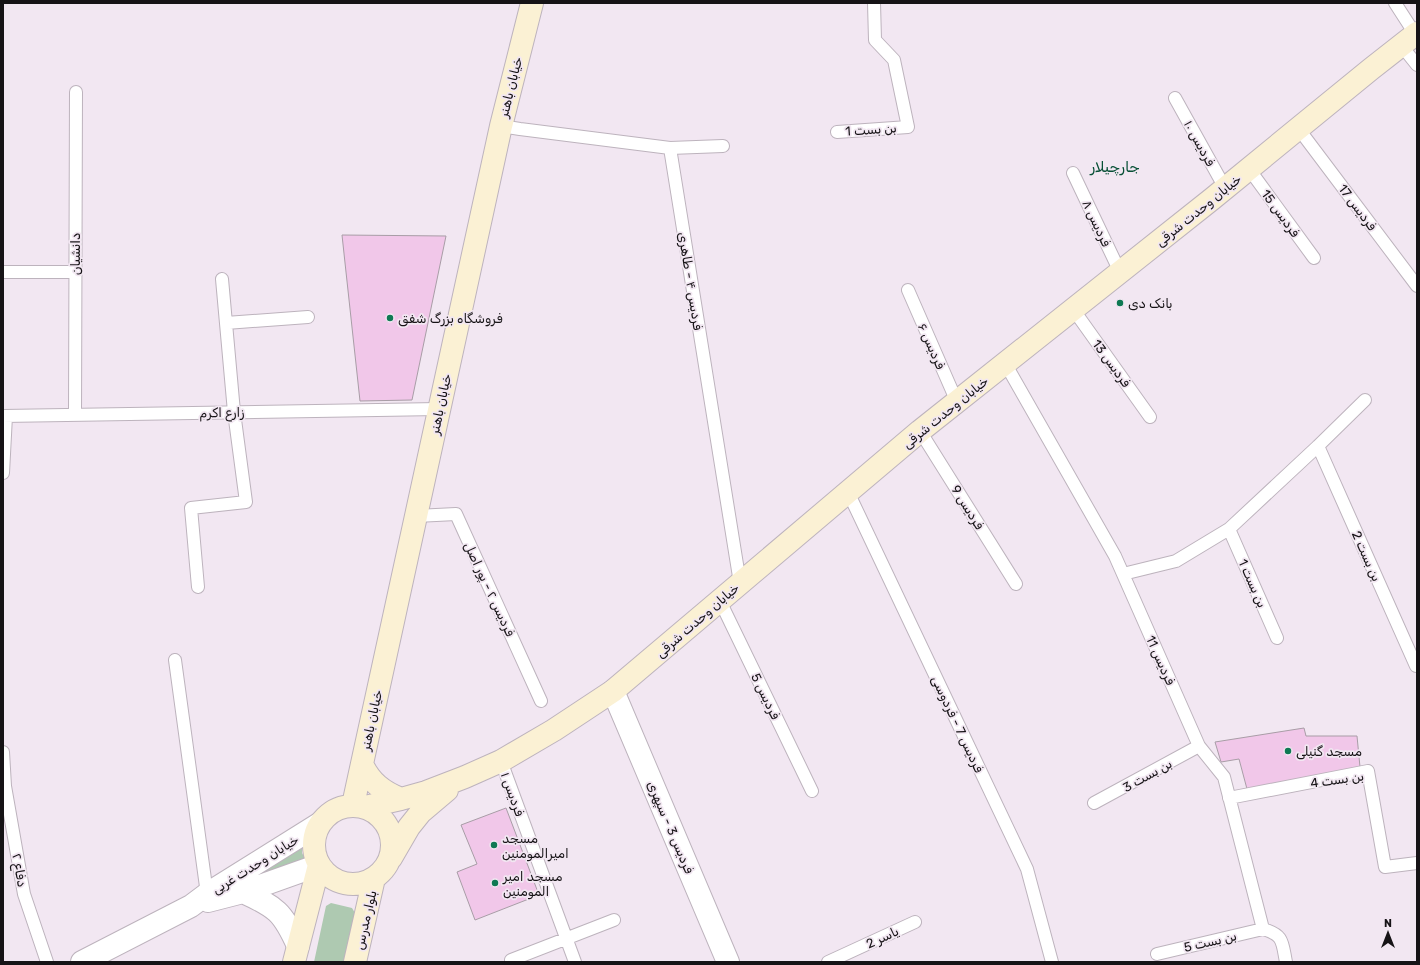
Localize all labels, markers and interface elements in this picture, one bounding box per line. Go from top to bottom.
street label: خیابان باهنر [495,55,526,120]
street label: فردیس ۱۰ [1180,118,1218,169]
street label: بن بست 1 [845,120,897,139]
district label: جارچیلار [1089,158,1140,176]
street label: خیابان وحدت شرقی [1153,171,1245,250]
street label: فردیس 17 [1335,181,1380,234]
street label: فردیس 15 [1258,187,1303,241]
street label: فردیس ۸ [1078,197,1114,249]
street label: فردیس ۴ - طاهری [674,231,706,331]
street label: دانشیان [68,233,83,275]
place label: بانک دی [1128,296,1173,311]
marker: بانک دی [1115,298,1125,308]
place label: فروشگاه بزرگ شفق [398,311,503,327]
marker: فروشگاه بزرگ شفق [385,313,395,323]
street label: فردیس ۶ [914,321,948,372]
street label: فردیس 13 [1089,337,1134,391]
street label: خیابان باهنر [427,372,455,437]
street label: خیابان وحدت شرقی [900,373,992,452]
street label: زارع اکرم [199,405,245,422]
street label: فردیس 9 [947,482,987,533]
street label: بن بست 2 [1349,529,1384,584]
street label: فردیس ۲ - پور اصل [460,540,518,639]
street label: بن بست 1 [1235,557,1270,610]
street label: خیابان وحدت شرقی [653,580,743,661]
street label: فردیس 11 [1142,633,1178,688]
street label: فردیس 5 [747,671,783,722]
street label: فردیس 7 - فردوسی [928,673,987,776]
street label: خیابان باهنر [358,688,386,753]
place label: مسجد گنیلی [1296,744,1362,760]
marker: مسجد گنیلی [1283,746,1293,756]
street label: بن بست 3 [1120,756,1174,795]
street label: بن بست 4 [1309,768,1365,791]
street label: فردیس ۱ [497,770,527,819]
street label: فردیس 3 - سپهری [643,779,697,876]
place label: مسجد امیرالمومنین [502,831,569,862]
street label: خیابان وحدت غربی [209,832,302,898]
marker: مسجد امیرالمومنین [489,840,499,850]
street label: دفاع ۲ [7,852,30,888]
place label: مسجد امیر المومنین [502,869,563,900]
marker: مسجد امیر المومنین [490,878,500,888]
street label: بلوار مدرس [351,889,381,951]
north arrow [1368,913,1408,953]
text: N [1384,917,1392,930]
street label: یاسر 2 [864,923,901,952]
street label: بن بست 5 [1182,928,1238,955]

